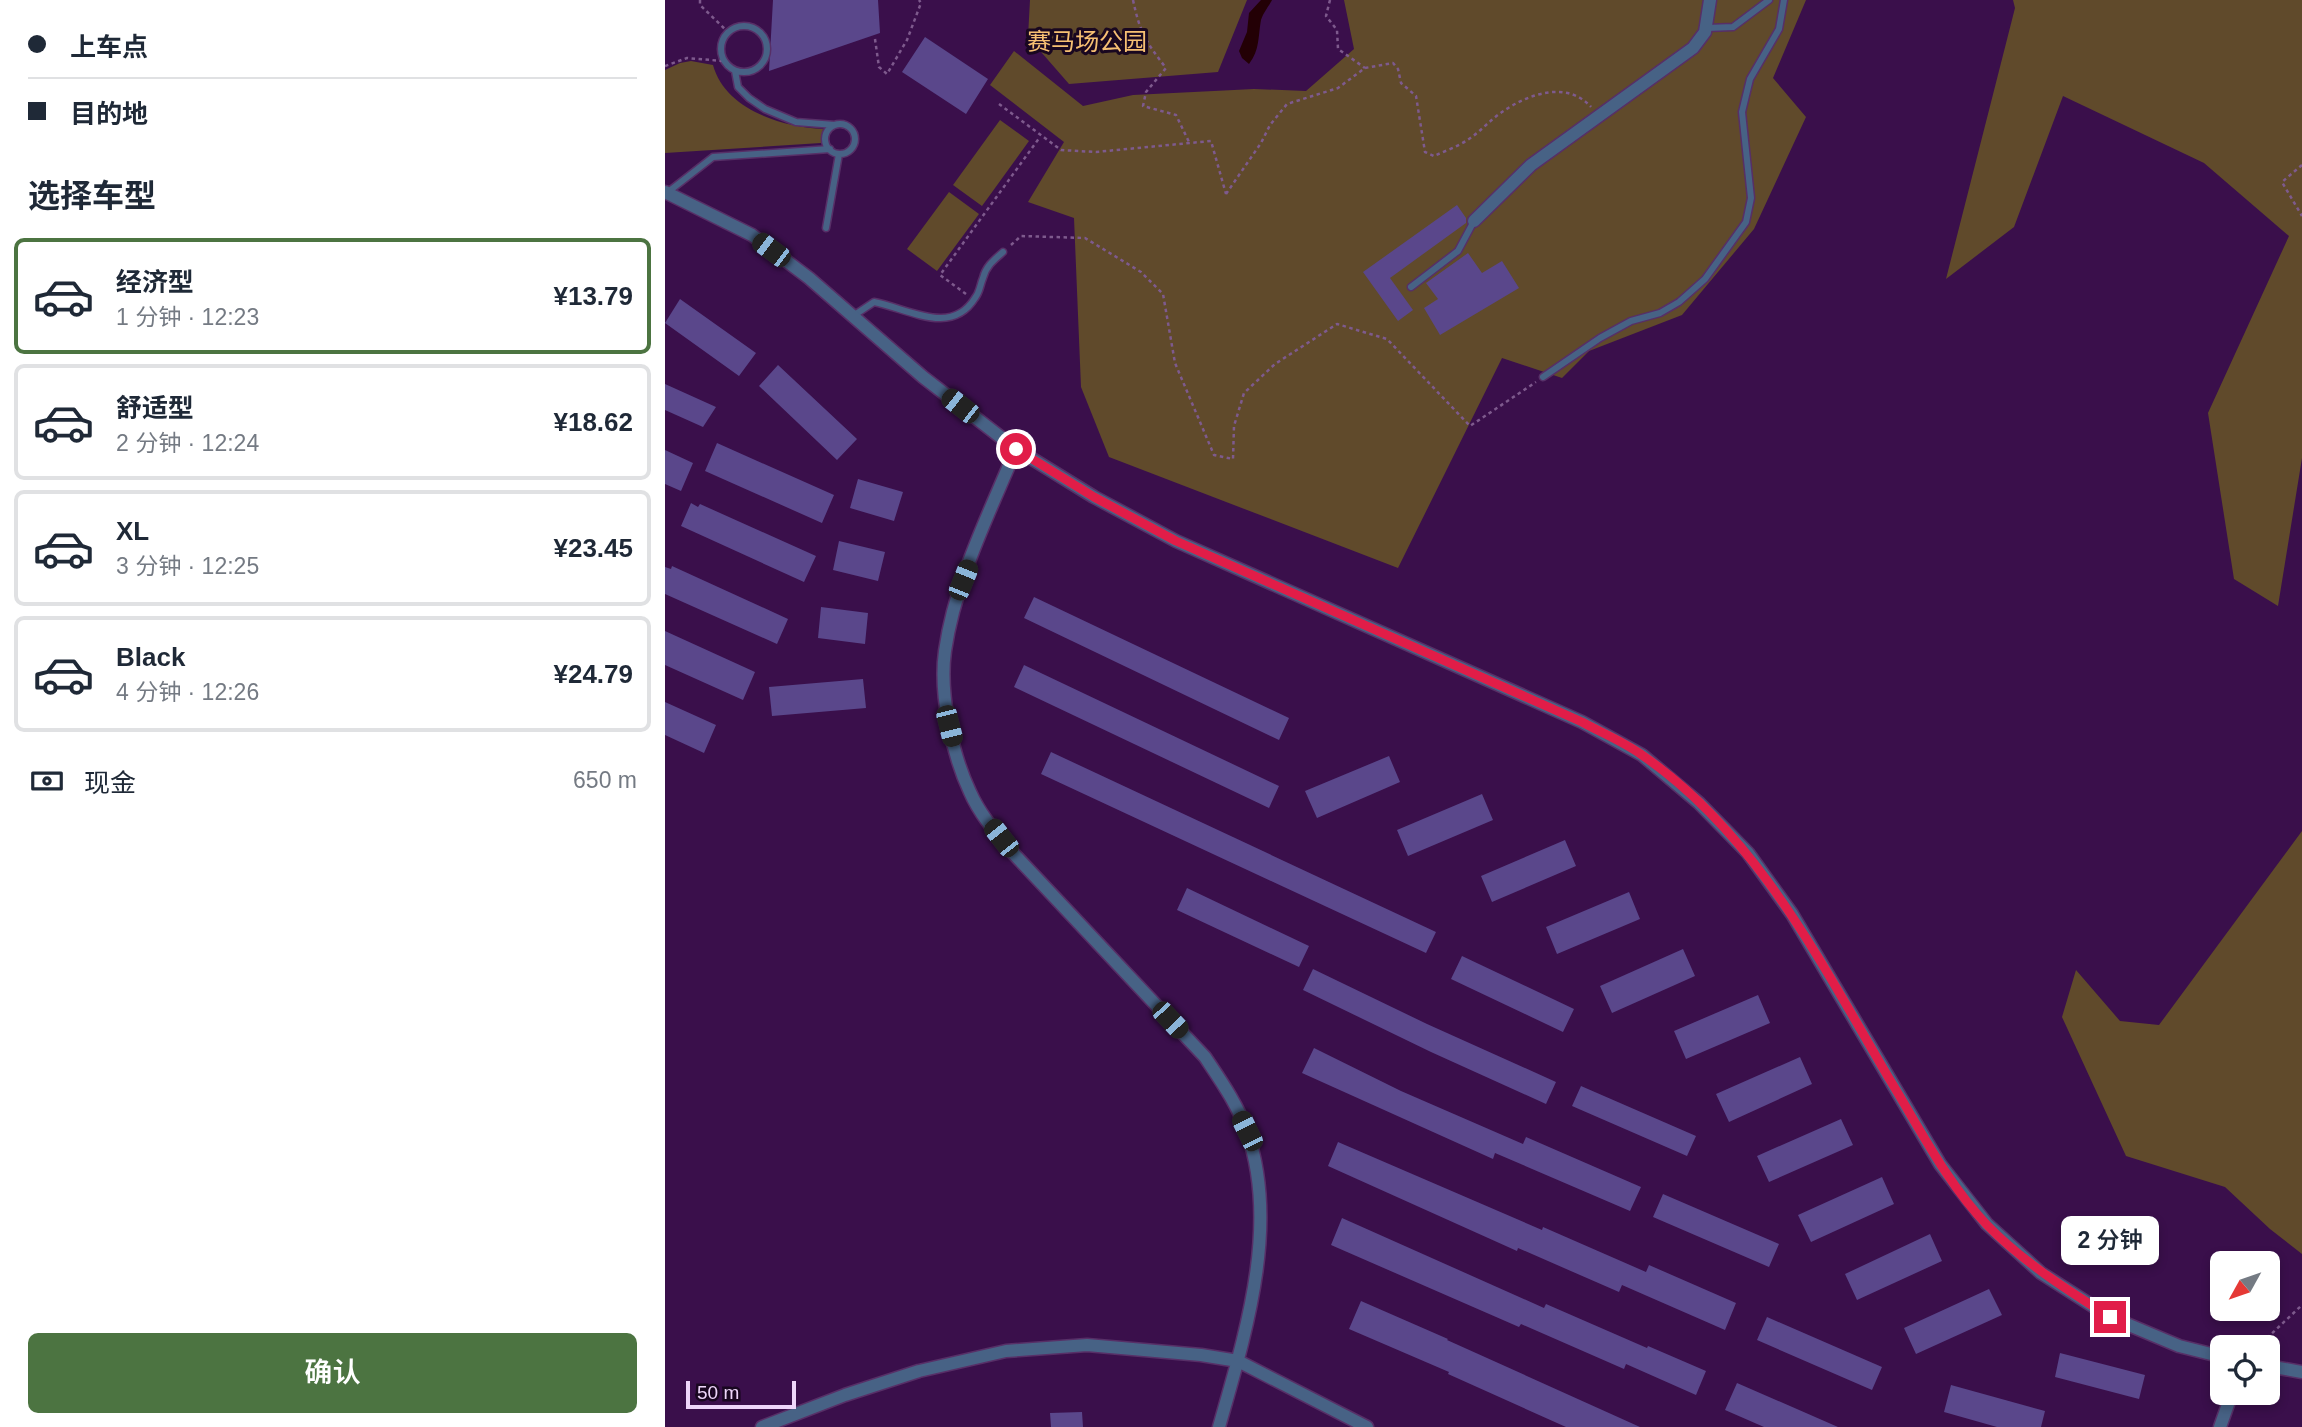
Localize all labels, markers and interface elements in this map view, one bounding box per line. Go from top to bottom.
park label: 赛马场公园 [1027,28,1147,55]
text: 上车点 [70,32,148,62]
text: 目的地 [70,99,148,129]
text: 选择车型 [28,178,156,214]
car [748,229,795,271]
icon: car [32,265,95,328]
text: 经济型 [116,267,194,297]
text: ¥13.79 [553,281,633,311]
text: 1 分钟 · 12:23 [116,304,259,330]
car [937,385,984,427]
icon: car [32,391,95,454]
text: 舒适型 [116,393,194,423]
text: ¥18.62 [553,407,633,437]
text: 2 分钟 · 12:24 [116,430,259,456]
route start [1000,433,1032,465]
text: XL [116,516,149,546]
icon: car [32,517,95,580]
text: ¥23.45 [553,533,633,563]
text: 3 分钟 · 12:25 [116,553,259,579]
car [946,557,981,603]
text: Black [116,642,185,672]
icon: car [32,643,95,706]
text: ¥24.79 [553,659,633,689]
text: 4 分钟 · 12:26 [116,679,259,705]
car [934,703,965,749]
icon: cash [28,762,66,800]
text: 650 m [573,767,637,793]
text: 现金 [84,768,136,798]
car [980,815,1023,861]
car [1148,997,1193,1043]
car [1229,1108,1266,1154]
callout: 2 分钟 [2061,1216,2159,1264]
text: 2 分钟 [2077,1227,2143,1253]
north arrow [2210,1251,2280,1321]
map controls [2210,1251,2280,1405]
route end [2094,1301,2126,1333]
button: 确认 [28,1333,637,1413]
button: locate [2210,1335,2280,1405]
scale bar [686,1378,796,1410]
text: 50 m [697,1382,739,1403]

